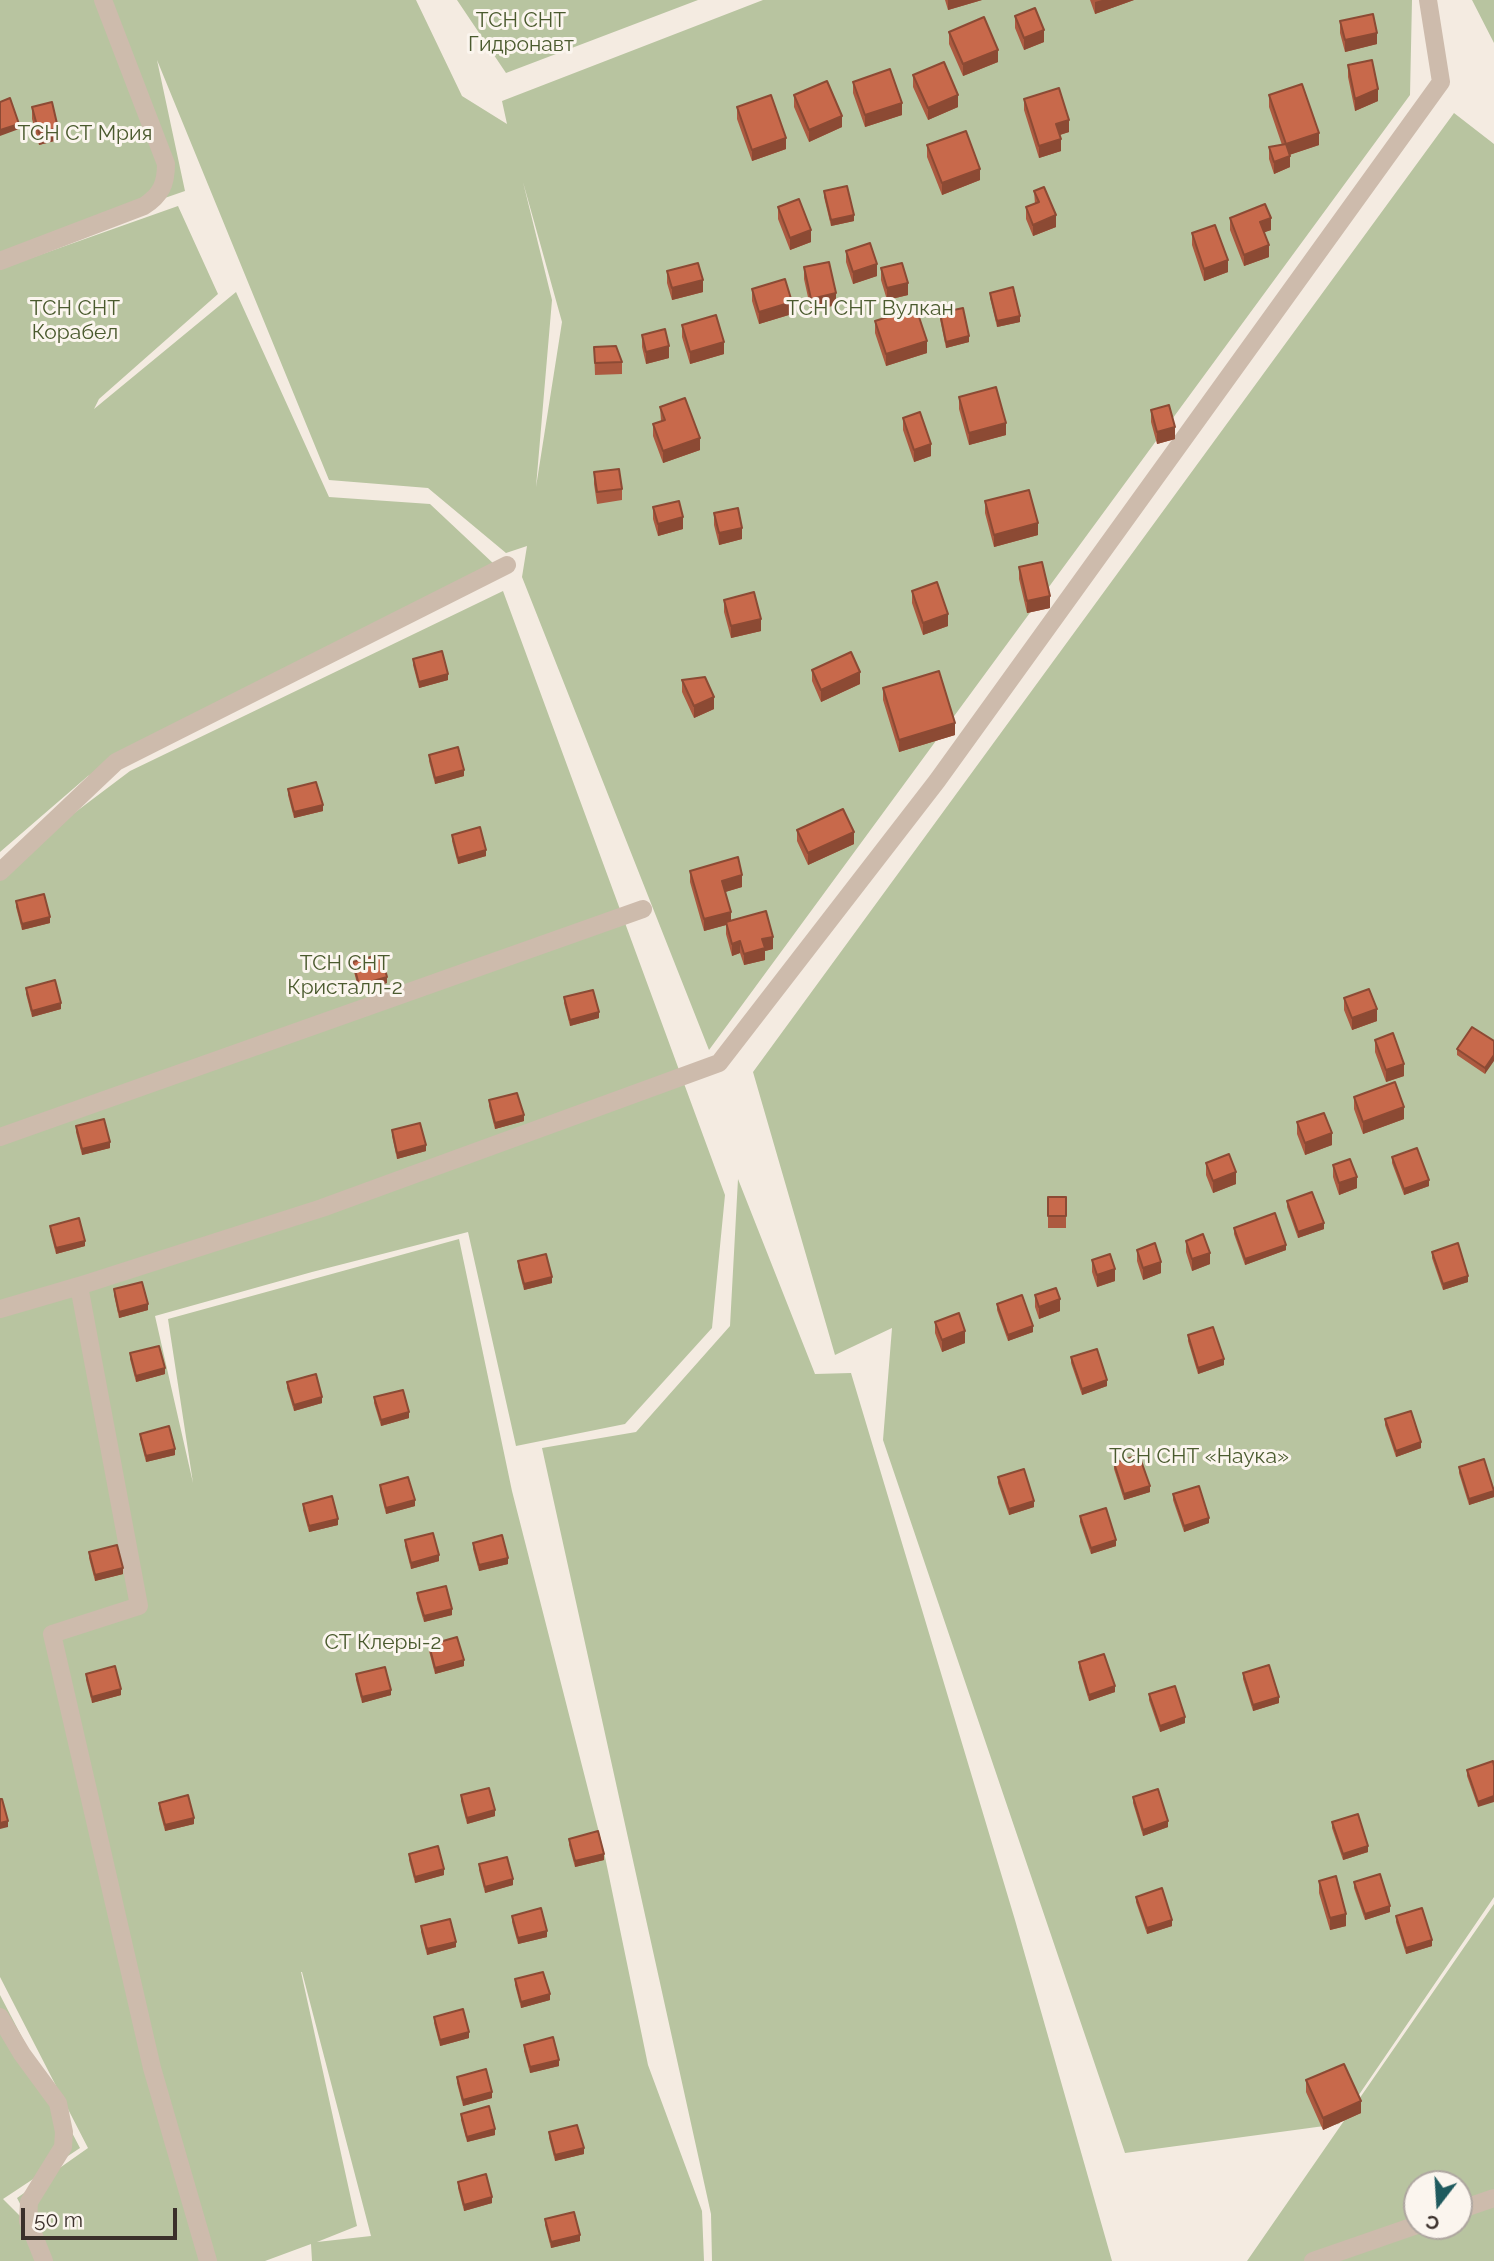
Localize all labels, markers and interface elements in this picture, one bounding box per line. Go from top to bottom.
park label: ТСН СНТ Гидронавт [468,8,574,58]
park label: ТСН СТ Мрия [18,121,152,147]
park label: ТСН СНТ Корабел [30,296,120,346]
park label: ТСН СНТ Вулкан [786,296,954,322]
park label: ТСН СНТ Кристалл-2 [287,951,403,1001]
park label: ТСН СНТ «Наука» [1109,1444,1289,1470]
park label: СТ Клеры-2 [324,1630,442,1656]
north arrow [1403,2170,1473,2240]
scale bar [24,2194,180,2238]
text: 50 m [34,2207,83,2232]
text: С [1423,2211,1442,2236]

